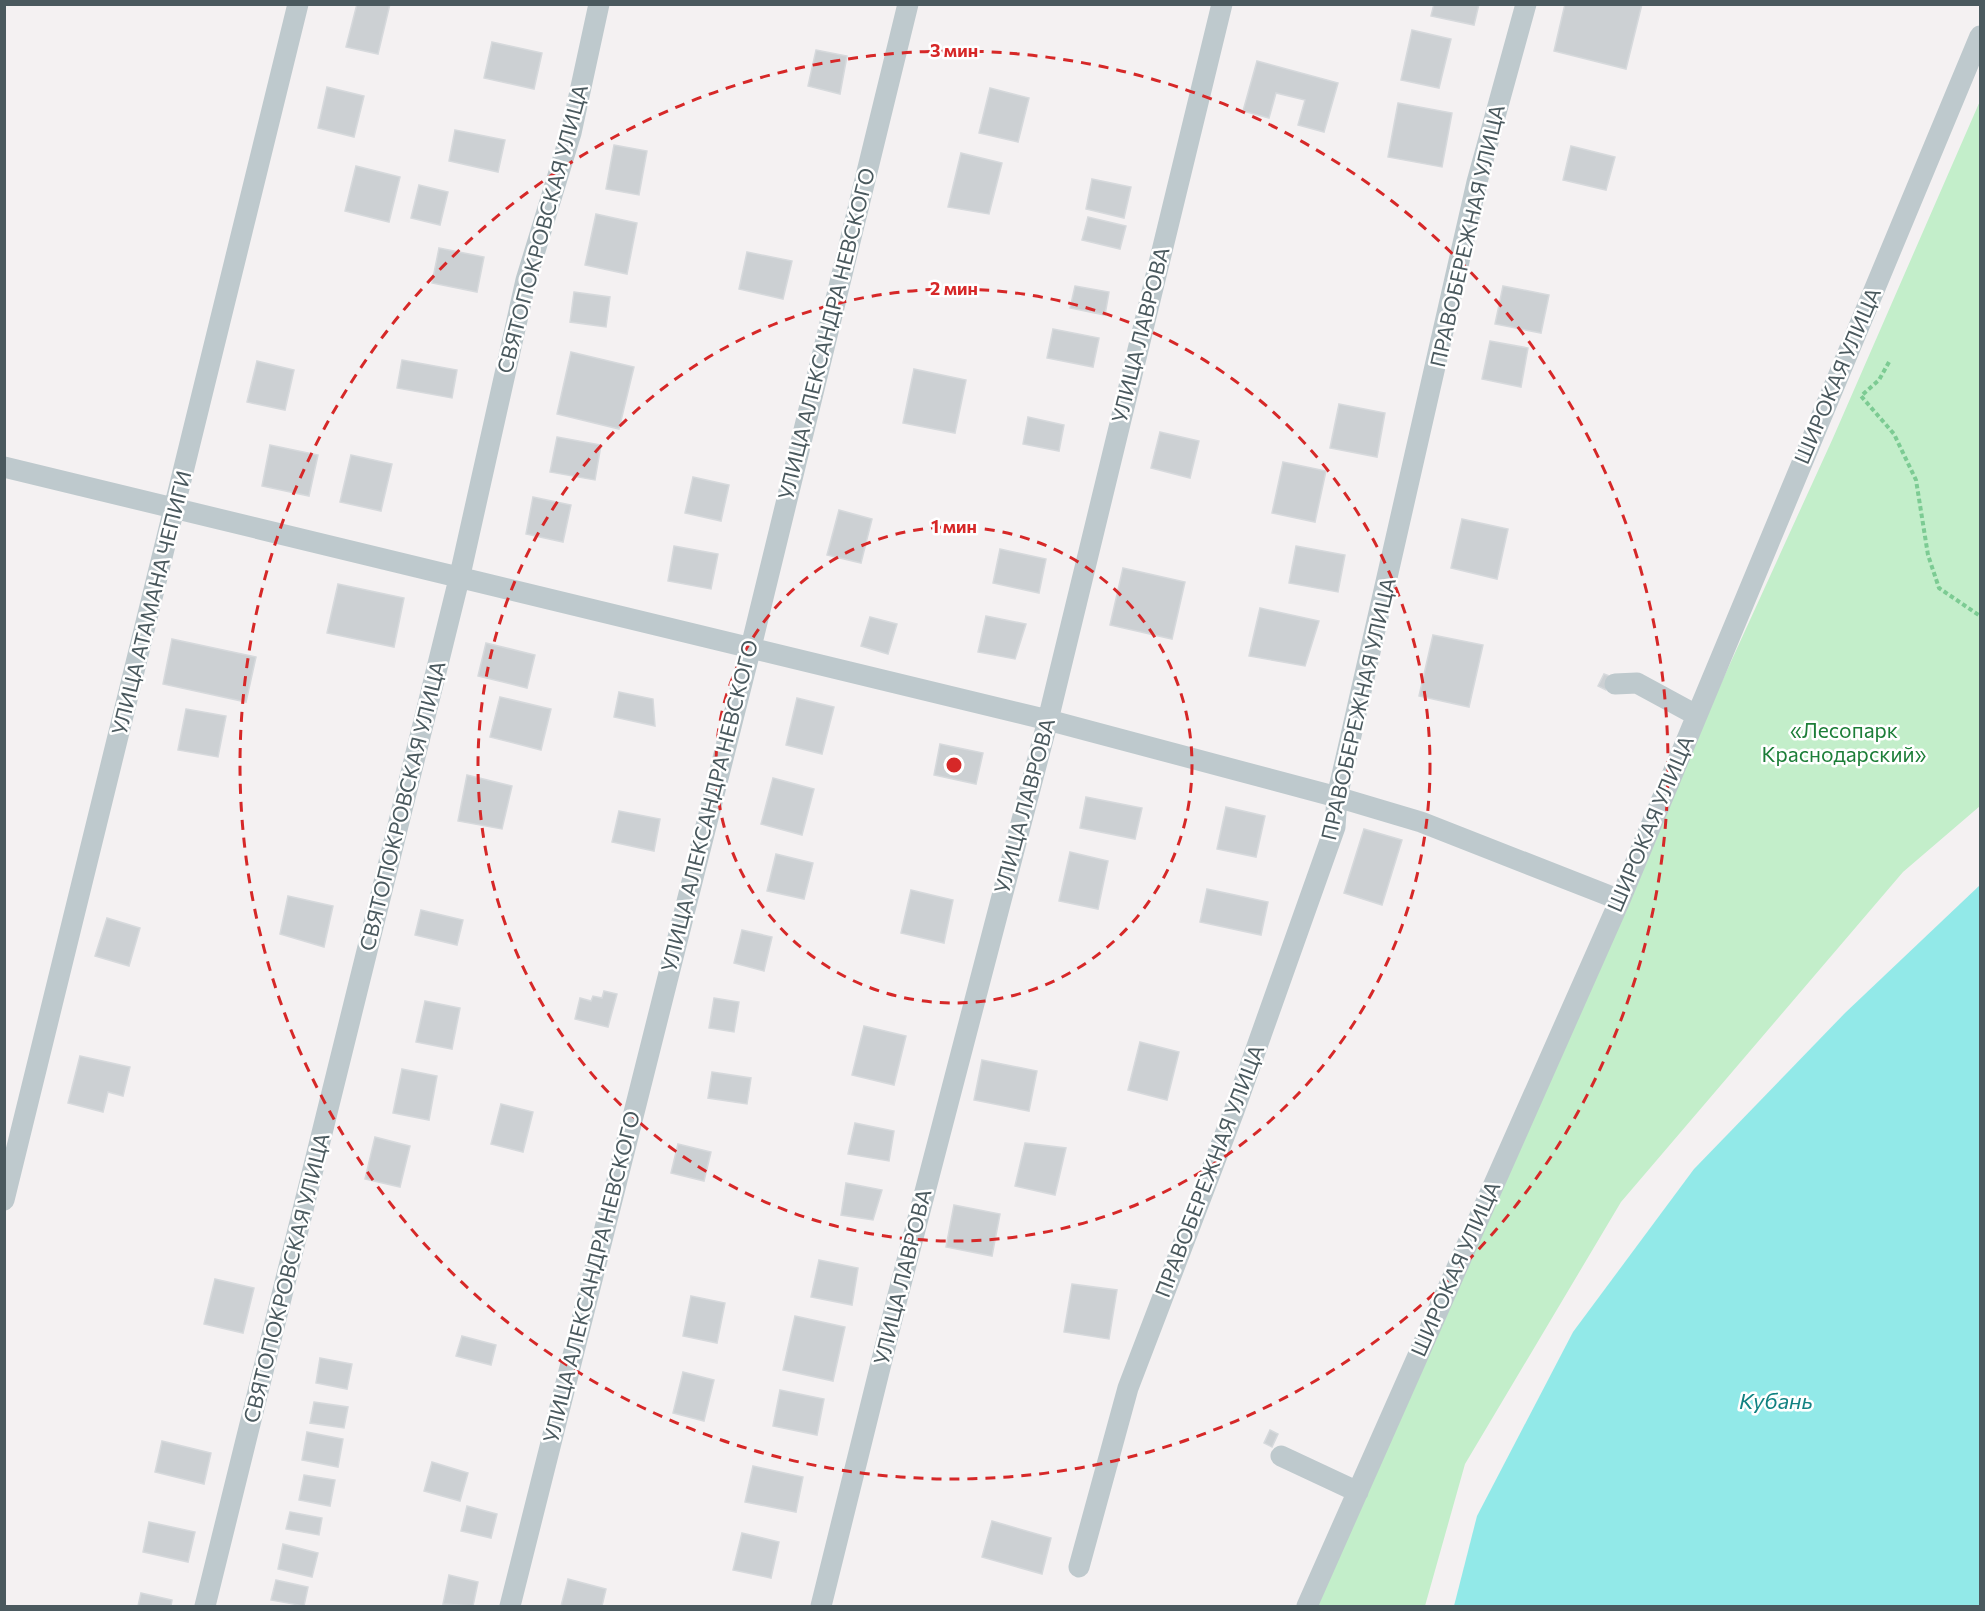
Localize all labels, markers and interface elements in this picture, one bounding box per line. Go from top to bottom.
text: 3 мин [930,39,978,61]
street label: СВЯТОПОКРОВСКАЯ УЛИЦА [491,81,592,376]
street label: ПРАВОБЕРЕЖНАЯ УЛИЦА [1424,102,1509,369]
street label: УЛИЦА АЛЕКСАНДРА НЕВСКОГО [772,165,879,502]
street label: УЛИЦА ЛАВРОВА [1106,244,1174,425]
text: 2 мин [930,277,978,299]
street label: ШИРОКАЯ УЛИЦА [1788,283,1885,467]
street label: УЛИЦА АТАМАНА ЧЕПИГИ [106,468,196,738]
text: 1 мин [931,515,977,537]
street label: ПРАВОБЕРЕЖНАЯ УЛИЦА [1315,575,1400,842]
street label: УЛИЦА АЛЕКСАНДРА НЕВСКОГО [655,637,762,974]
street label: СВЯТОПОКРОВСКАЯ УЛИЦА [353,658,450,953]
street label: УЛИЦА ЛАВРОВА [988,715,1059,896]
park label: «Лесопарк Краснодарский» [1761,717,1927,766]
street label: ШИРОКАЯ УЛИЦА [1601,731,1698,915]
centre of rings [944,755,964,775]
street label: ПРАВОБЕРЕЖНАЯ УЛИЦА [1149,1041,1268,1300]
street label: УЛИЦА АЛЕКСАНДРА НЕВСКОГО [537,1108,644,1445]
street label: СВЯТОПОКРОВСКАЯ УЛИЦА [237,1130,334,1425]
street label: ШИРОКАЯ УЛИЦА [1405,1177,1505,1360]
street label: УЛИЦА ЛАВРОВА [868,1186,936,1367]
water label: Кубань [1739,1387,1813,1414]

